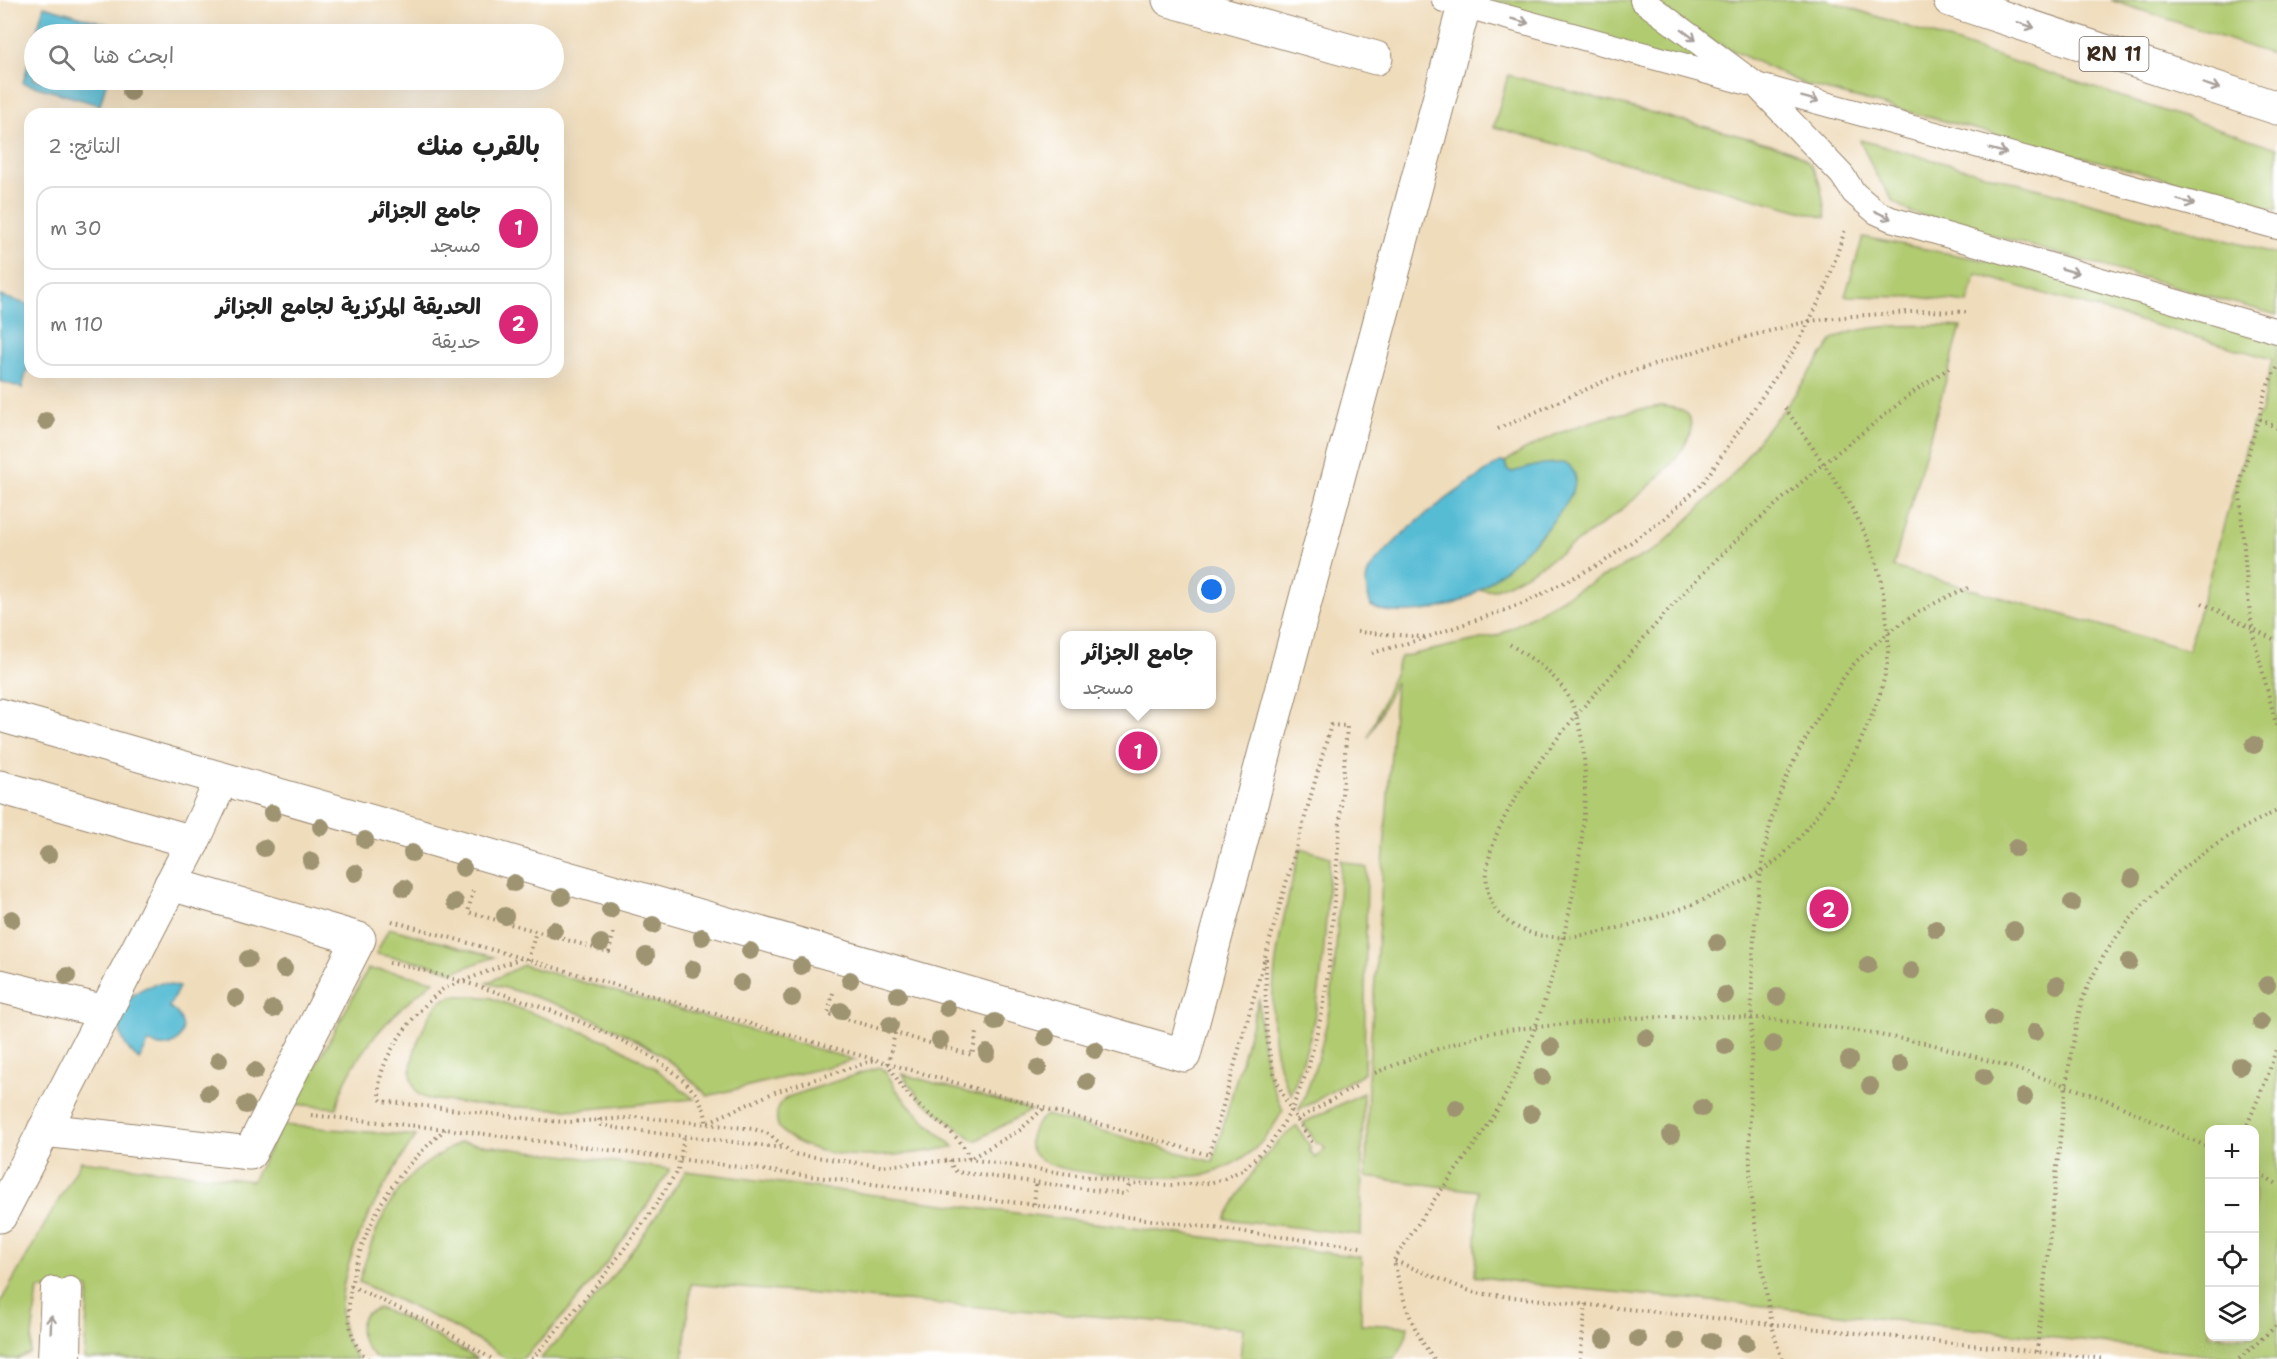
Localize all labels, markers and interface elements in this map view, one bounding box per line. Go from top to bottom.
one-way arrow [1511,15,1530,27]
one-way arrow [2016,20,2035,31]
search box [24,24,564,90]
one-way arrow [1681,28,1697,41]
road number: RN 11 [2080,37,2148,71]
icon: search [45,41,78,74]
text: ابحث هنا [93,41,174,70]
one-way arrow [2201,81,2220,92]
one-way arrow [1800,94,1819,105]
text: بالقرب منك [417,128,540,163]
text: النتائج: 2 [48,133,121,159]
one-way arrow [1988,145,2007,157]
text: جامع الجزائر [370,196,481,225]
one-way arrow [2176,197,2195,208]
one-way arrow [1874,209,1892,221]
text: 30 m [50,215,102,241]
text: 1 [514,215,523,241]
text: مسجد [430,232,481,258]
one-way arrow [2060,266,2079,277]
text: الحديقة المركزية لجامع الجزائر [216,292,481,321]
text: 110 m [50,311,104,337]
text: 2 [512,311,526,337]
text: حديقة [432,328,481,354]
your location [1197,575,1226,604]
popup [1060,631,1216,709]
text: جامع الجزائر [1082,638,1194,667]
text: مسجد [1082,674,1134,700]
pin: 1 [1118,728,1158,774]
pin: 2 [1810,886,1848,932]
map controls [2205,1125,2259,1341]
button: + [2205,1125,2259,1179]
button: − [2205,1179,2259,1233]
button: locate [2205,1233,2259,1287]
button: layers [2205,1287,2259,1341]
one-way arrow [46,1315,57,1335]

